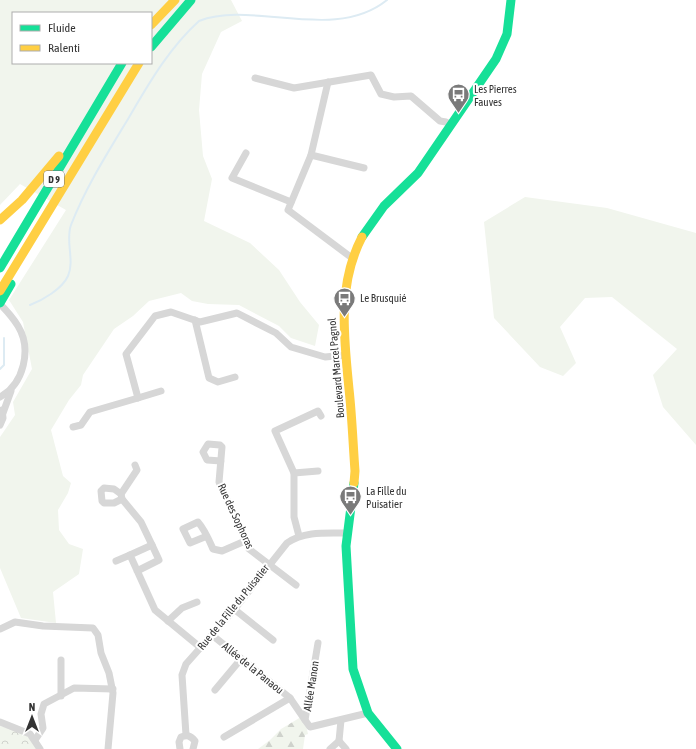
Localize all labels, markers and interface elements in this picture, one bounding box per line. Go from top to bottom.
legend [12,12,152,64]
text: Fluide [48,21,76,35]
text: Ralenti [48,41,80,55]
bus stop icon: Les Pierres Fauves [446,82,472,115]
place label: Les Pierres Fauves [474,83,517,108]
road number: D 9 [44,171,64,187]
bus stop icon: Le Brusquié [331,285,357,318]
place label: Le Brusquié [360,292,406,304]
street label: Boulevard Marcel Pagnol [326,317,346,419]
street label: Rue des Sophoras [216,482,256,551]
bus stop icon: La Fille du Puisatier [337,484,363,517]
place label: La Fille du Puisatier [366,485,407,510]
street label: Rue de la Fille du Puisatier [195,561,271,652]
street label: Allée de la Panaou [220,640,286,696]
street label: Allée Manon [301,660,321,712]
north arrow [12,697,52,737]
text: N [29,701,35,713]

